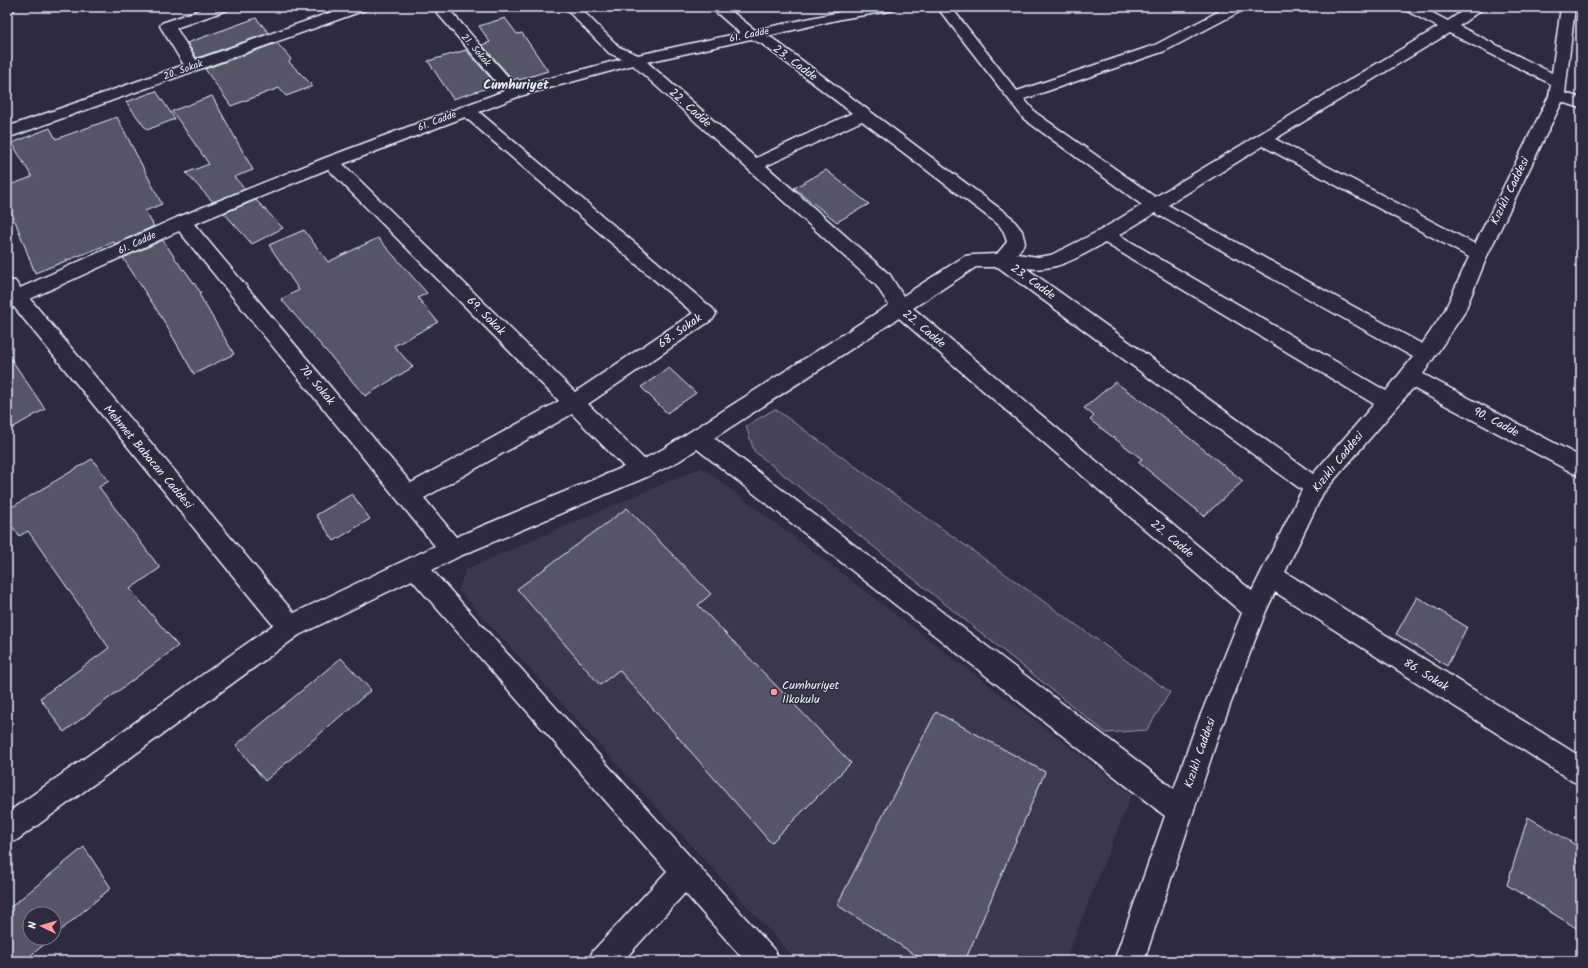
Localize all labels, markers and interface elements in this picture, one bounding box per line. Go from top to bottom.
street label: 61. Cadde [728,23,771,47]
street label: 21. Sokak [457,30,495,70]
street label: 23. Cadde [769,40,822,86]
street label: 20. Sokak [161,55,205,85]
district label: Cumhuriyet [483,75,549,96]
street label: 22. Cadde [664,84,716,133]
street label: 61. Cadde [415,106,459,136]
street label: Kızıklı Caddesi [1485,153,1535,228]
street label: 61. Cadde [115,227,159,259]
street label: 23. Cadde [1007,259,1060,305]
street label: 69. Sokak [462,292,510,340]
street label: 22. Cadde [898,305,950,353]
street label: 68. Sokak [654,309,706,353]
street label: 70. Sokak [294,361,340,410]
street label: Mehmet Babacan Caddesi [99,401,198,514]
street label: 90. Cadde [1470,402,1523,442]
street label: Kızıklı Caddesi [1308,427,1369,496]
street label: 22. Cadde [1146,515,1198,563]
street label: 86. Sokak [1400,654,1453,697]
place label: Cumhuriyet İlkokulu [782,676,840,709]
marker: Cumhuriyet İlkokulu [769,687,779,697]
street label: Kızıklı Caddesi [1179,714,1221,791]
north arrow [22,906,62,946]
text: N [24,921,42,929]

